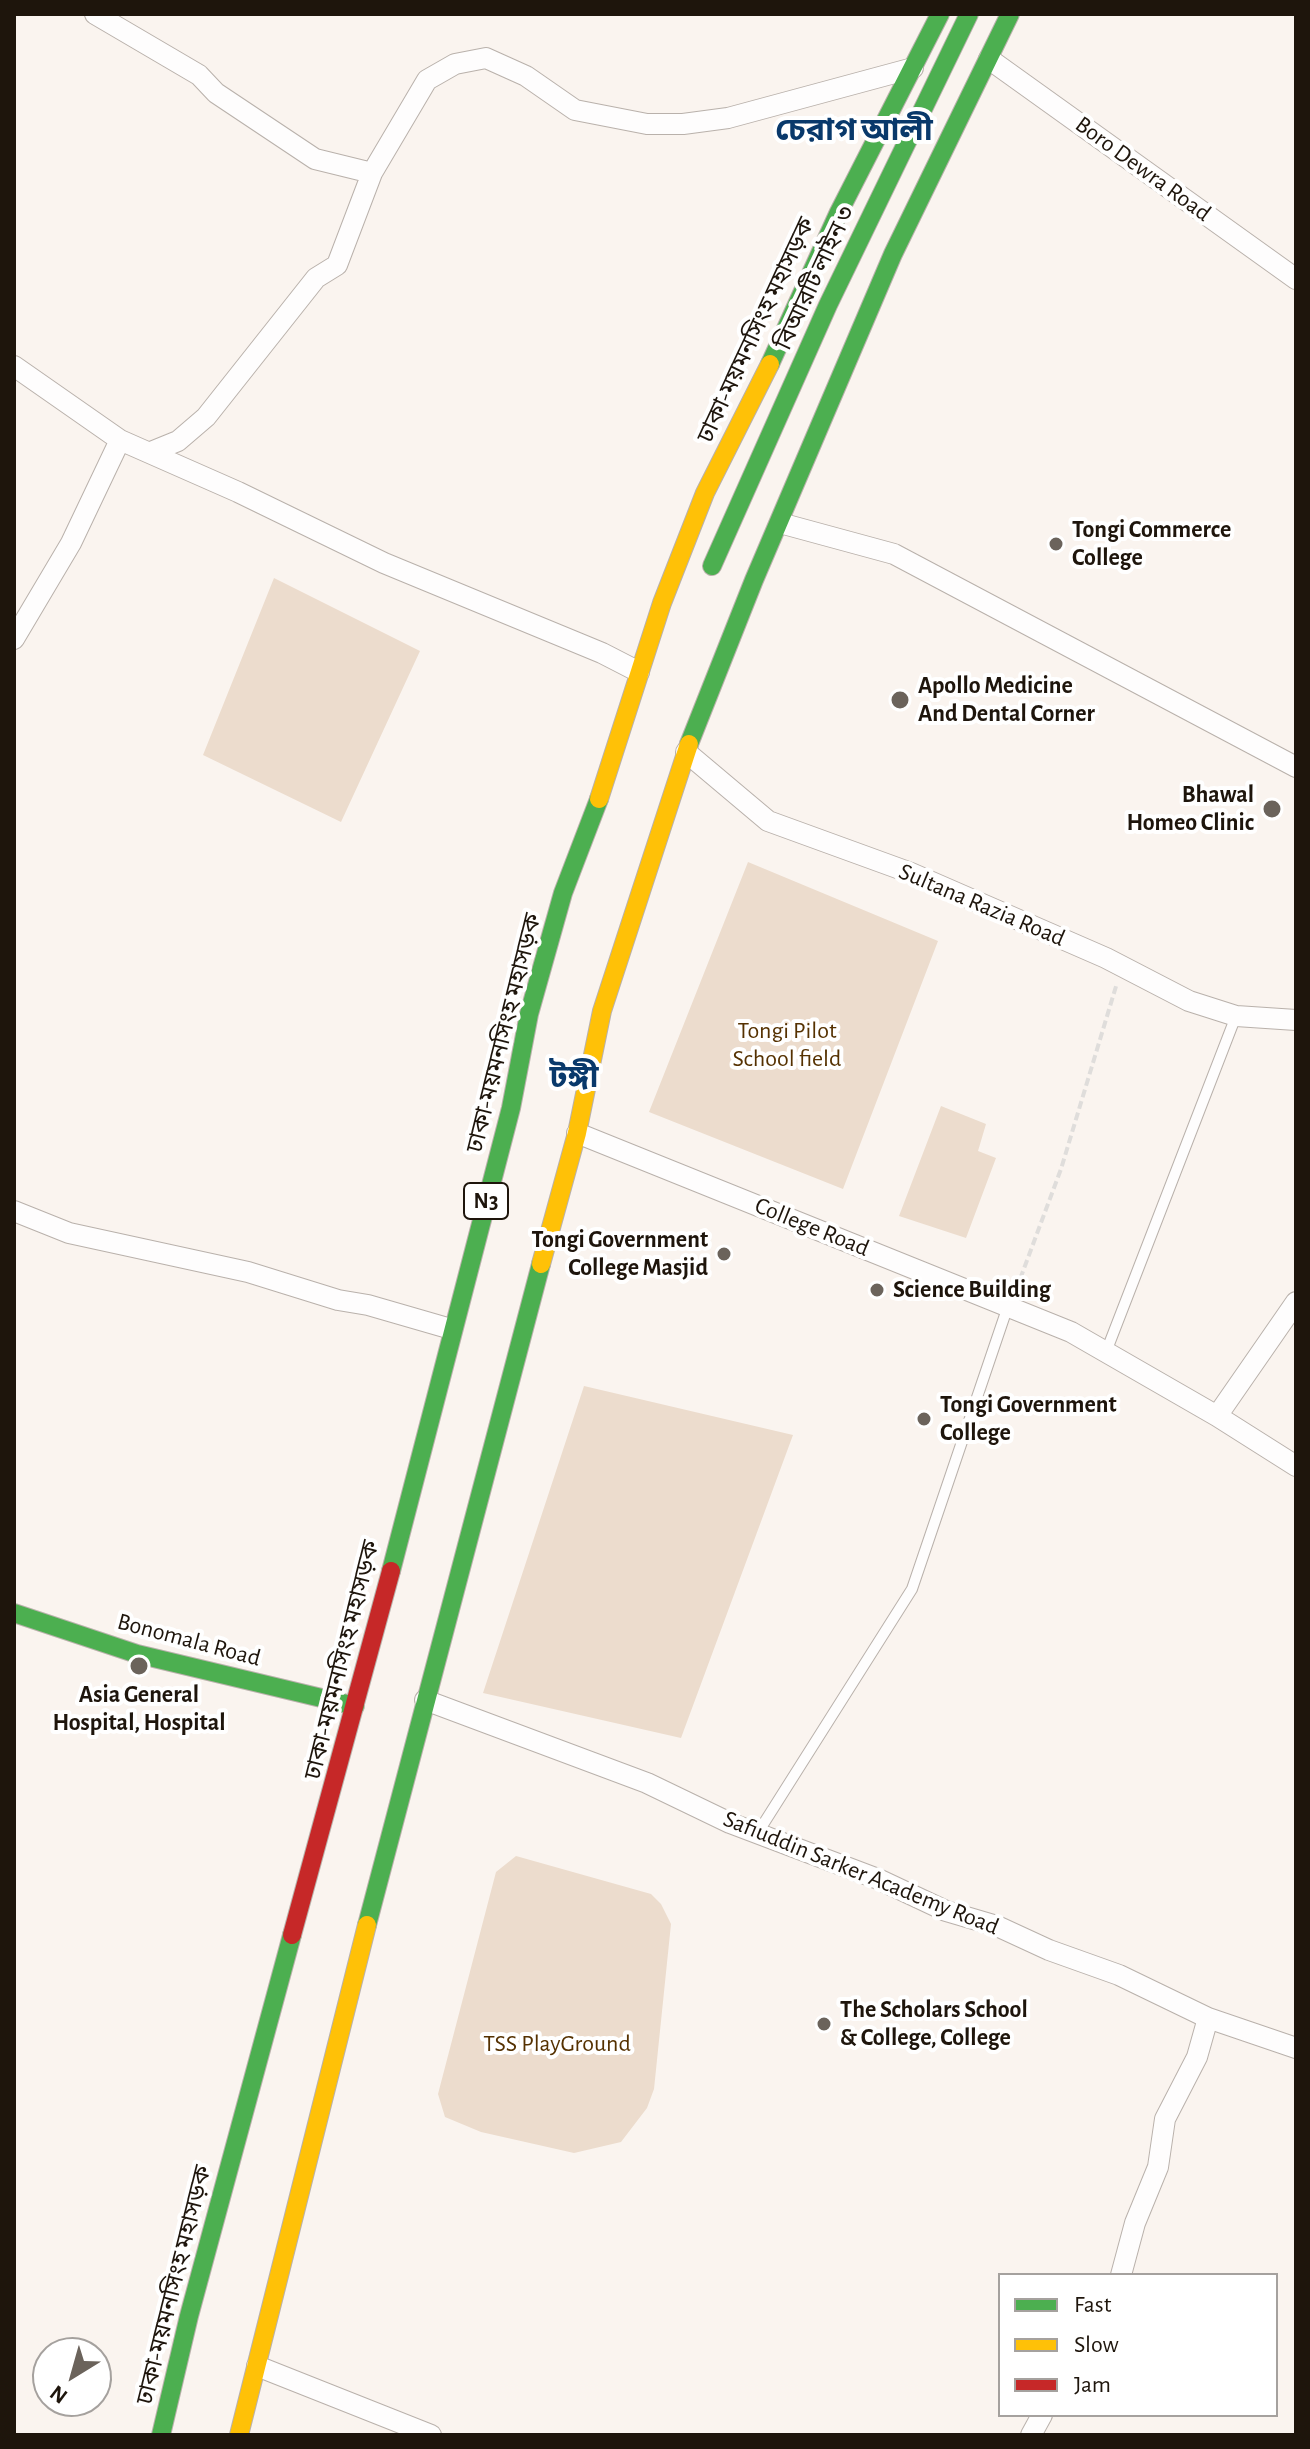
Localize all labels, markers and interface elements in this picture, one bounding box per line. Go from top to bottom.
street label: Boro Dewra Road [1070,110,1216,228]
district label: চেরাগ আলী [775,111,933,149]
street label: বিআরটি লাইন ৩ [769,201,861,355]
street label: ঢাকা-ময়মনসিংহ মহাসড়ক [691,213,821,447]
place label: Tongi Commerce College [1072,516,1231,572]
marker: Tongi Commerce College [1047,535,1065,553]
place label: Apollo Medicine And Dental Corner [918,672,1095,728]
marker: Apollo Medicine And Dental Corner [889,689,911,711]
place label: Bhawal Homeo Clinic [1127,781,1254,837]
marker: Bhawal Homeo Clinic [1261,798,1283,820]
street label: Sultana Razia Road [895,857,1069,953]
street label: ঢাকা-ময়মনসিংহ মহাসড়ক [460,910,548,1156]
park label: Tongi Pilot School field [733,1017,841,1073]
district label: টঙ্গী [550,1058,598,1096]
road number: N3 [464,1183,508,1219]
street label: College Road [751,1191,873,1263]
place label: Tongi Government College Masjid [531,1226,708,1282]
marker: Tongi Government College Masjid [715,1245,733,1263]
place label: Science Building [893,1276,1051,1304]
marker: Science Building [868,1281,886,1299]
place label: Tongi Government College [940,1391,1117,1447]
marker: Tongi Government College [915,1410,933,1428]
street label: ঢাকা-ময়মনসিংহ মহাসড়ক [298,1537,386,1783]
street label: Bonomala Road [114,1607,264,1673]
marker: Asia General Hospital, Hospital [128,1655,150,1677]
place label: Asia General Hospital, Hospital [52,1681,226,1737]
street label: Safiuddin Sarker Academy Road [719,1804,1003,1942]
place label: The Scholars School & College, College [840,1996,1028,2052]
marker: The Scholars School & College, College [815,2015,833,2033]
park label: TSS PlayGround [483,2030,631,2058]
street label: ঢাকা-ময়মনসিংহ মহাসড়ক [130,2162,218,2408]
legend [998,2273,1278,2417]
text: Fast [1074,2293,1111,2317]
text: Slow [1074,2333,1119,2357]
north arrow [32,2337,112,2417]
text: Jam [1074,2373,1111,2397]
text: N [46,2381,71,2408]

